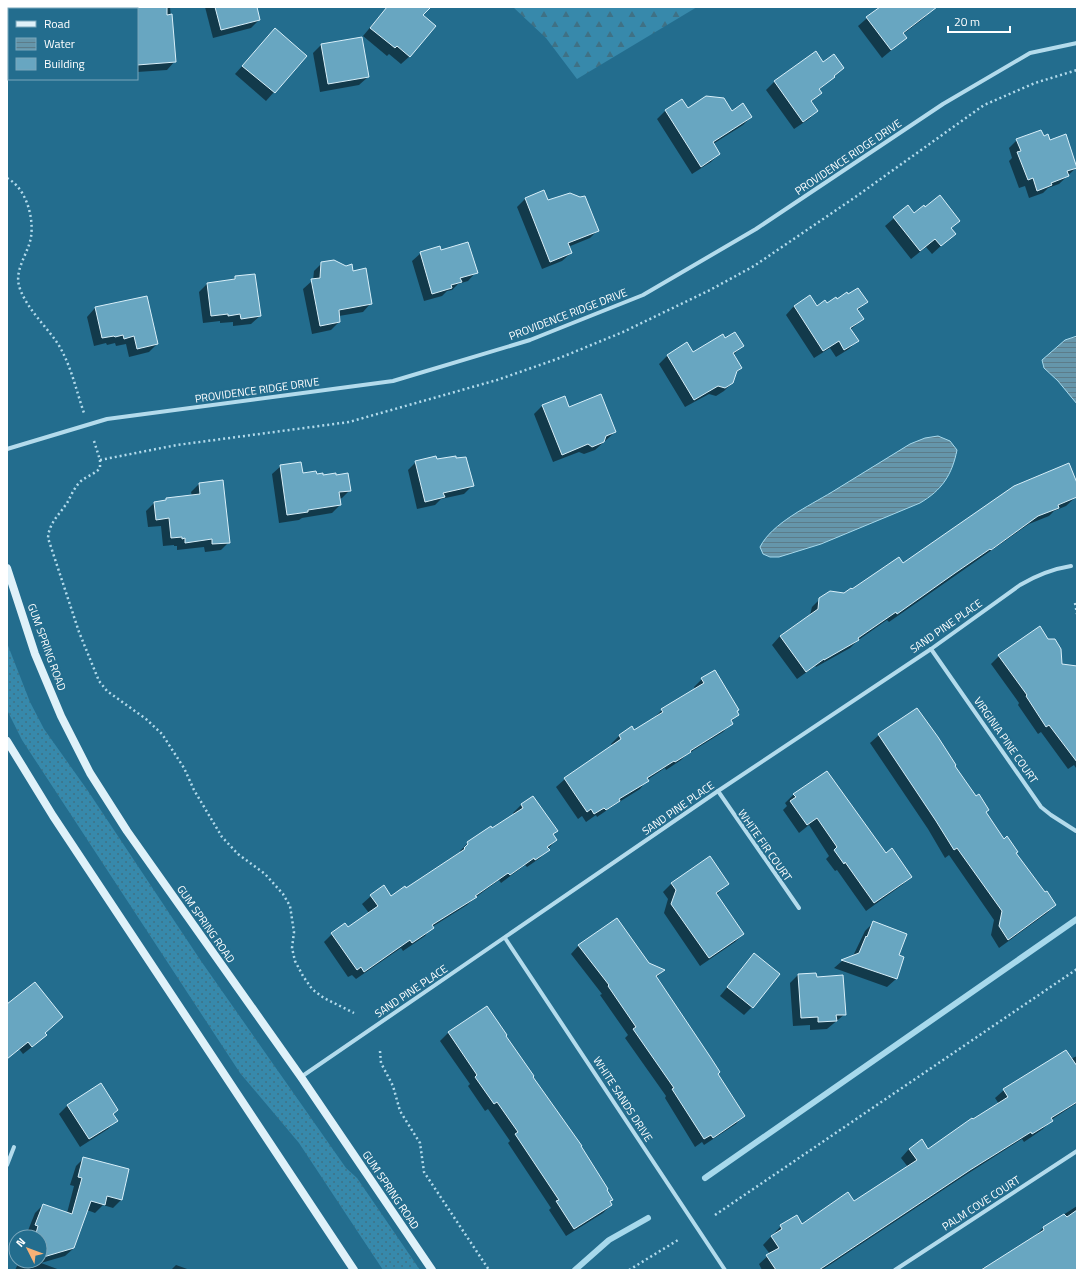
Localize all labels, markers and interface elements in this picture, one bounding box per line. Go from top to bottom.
legend [8,8,138,80]
scale bar [948,8,1010,34]
text: 20 m [954,12,980,31]
text: Road [44,14,70,33]
text: Water [44,34,75,53]
text: Building [44,54,85,73]
street label: PROVIDENCE RIDGE DRIVE [791,115,905,199]
street label: PROVIDENCE RIDGE DRIVE [507,284,629,344]
street label: PROVIDENCE RIDGE DRIVE [194,373,320,407]
street label: SAND PINE PLACE [907,595,985,657]
street label: GUM SPRING ROAD [24,601,70,693]
street label: VIRGINIA PINE COURT [970,694,1042,787]
street label: SAND PINE PLACE [639,777,717,839]
street label: WHITE FIR COURT [734,806,796,884]
street label: GUM SPRING ROAD [173,882,239,966]
street label: SAND PINE PLACE [371,961,451,1021]
street label: WHITE SANDS DRIVE [589,1053,657,1145]
street label: GUM SPRING ROAD [359,1148,423,1232]
street label: PALM COVE COURT [939,1172,1023,1234]
north arrow [8,1229,48,1269]
text: N [12,1234,29,1250]

